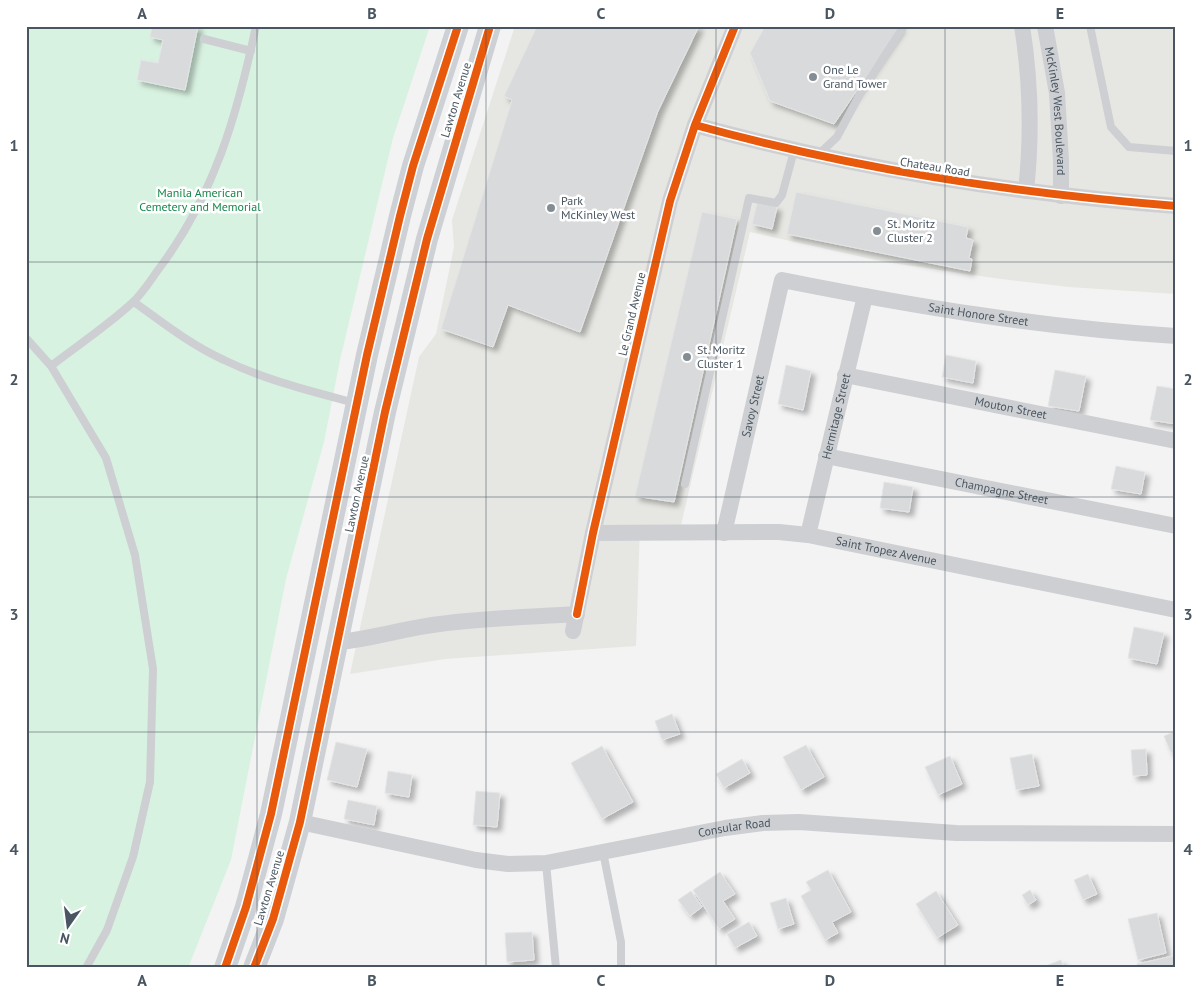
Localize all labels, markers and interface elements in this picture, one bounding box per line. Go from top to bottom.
text: A [137,3,147,23]
text: B [367,3,377,23]
text: C [597,3,606,23]
text: D [825,3,835,23]
text: E [1056,3,1064,23]
street label: McKinley West Boulevard [1042,46,1069,175]
street label: Lawton Avenue [437,60,474,139]
place label: One Le Grand Tower [823,62,887,91]
marker: One Le Grand Tower [807,71,819,83]
text: 1 [9,135,19,155]
text: 1 [1183,135,1193,155]
street label: Chateau Road [899,154,971,179]
park label: Manila American Cemetery and Memorial [139,185,261,214]
place label: Park McKinley West [561,193,635,222]
marker: Park McKinley West [545,202,557,214]
place label: St. Moritz Cluster 2 [887,216,935,245]
marker: St. Moritz Cluster 2 [871,225,883,237]
street label: Le Grand Avenue [615,271,648,357]
street label: Saint Honore Street [927,299,1029,329]
place label: St. Moritz Cluster 1 [697,342,745,371]
marker: St. Moritz Cluster 1 [681,351,693,363]
text: 2 [9,369,19,389]
text: 2 [1183,369,1193,389]
street label: Hermitage Street [818,372,853,461]
street label: Savoy Street [738,374,767,439]
street label: Mouton Street [973,393,1048,422]
street label: Lawton Avenue [341,454,372,534]
street label: Champagne Street [954,474,1050,507]
street label: Saint Tropez Avenue [834,533,938,568]
text: 3 [9,604,19,624]
text: 3 [1183,604,1193,624]
street label: Consular Road [697,815,771,840]
text: 4 [9,839,19,859]
text: 4 [1183,839,1193,859]
street label: Lawton Avenue [250,848,287,927]
north arrow [42,902,92,952]
text: N [58,929,71,948]
text: A [137,970,147,990]
text: B [367,970,377,990]
text: C [597,970,606,990]
text: D [825,970,835,990]
text: E [1056,970,1064,990]

